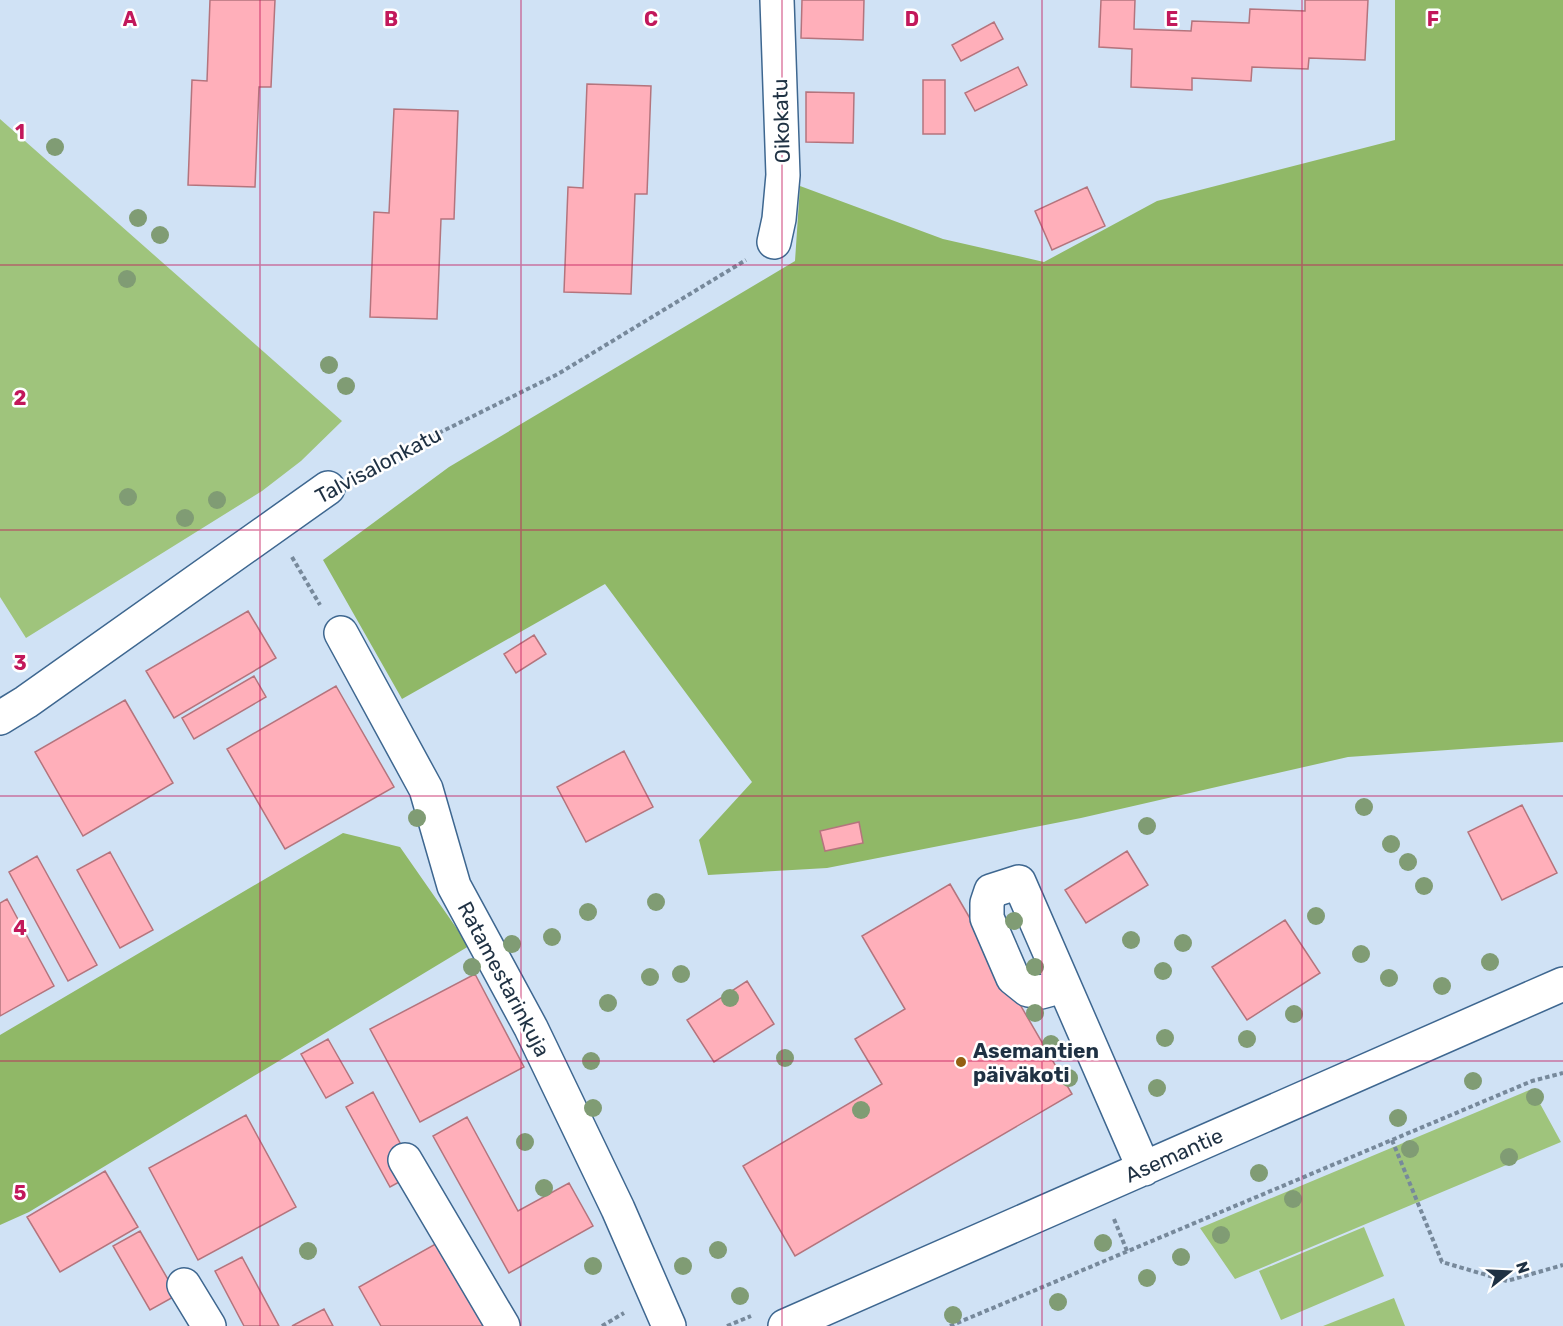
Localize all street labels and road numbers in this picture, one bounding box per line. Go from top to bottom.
street label: Oikokatu [767,78,795,164]
street label: Talvisalonkatu [311,421,445,509]
street label: Ratamestarinkuja [453,897,555,1061]
street label: Asemantie [1121,1122,1227,1188]

